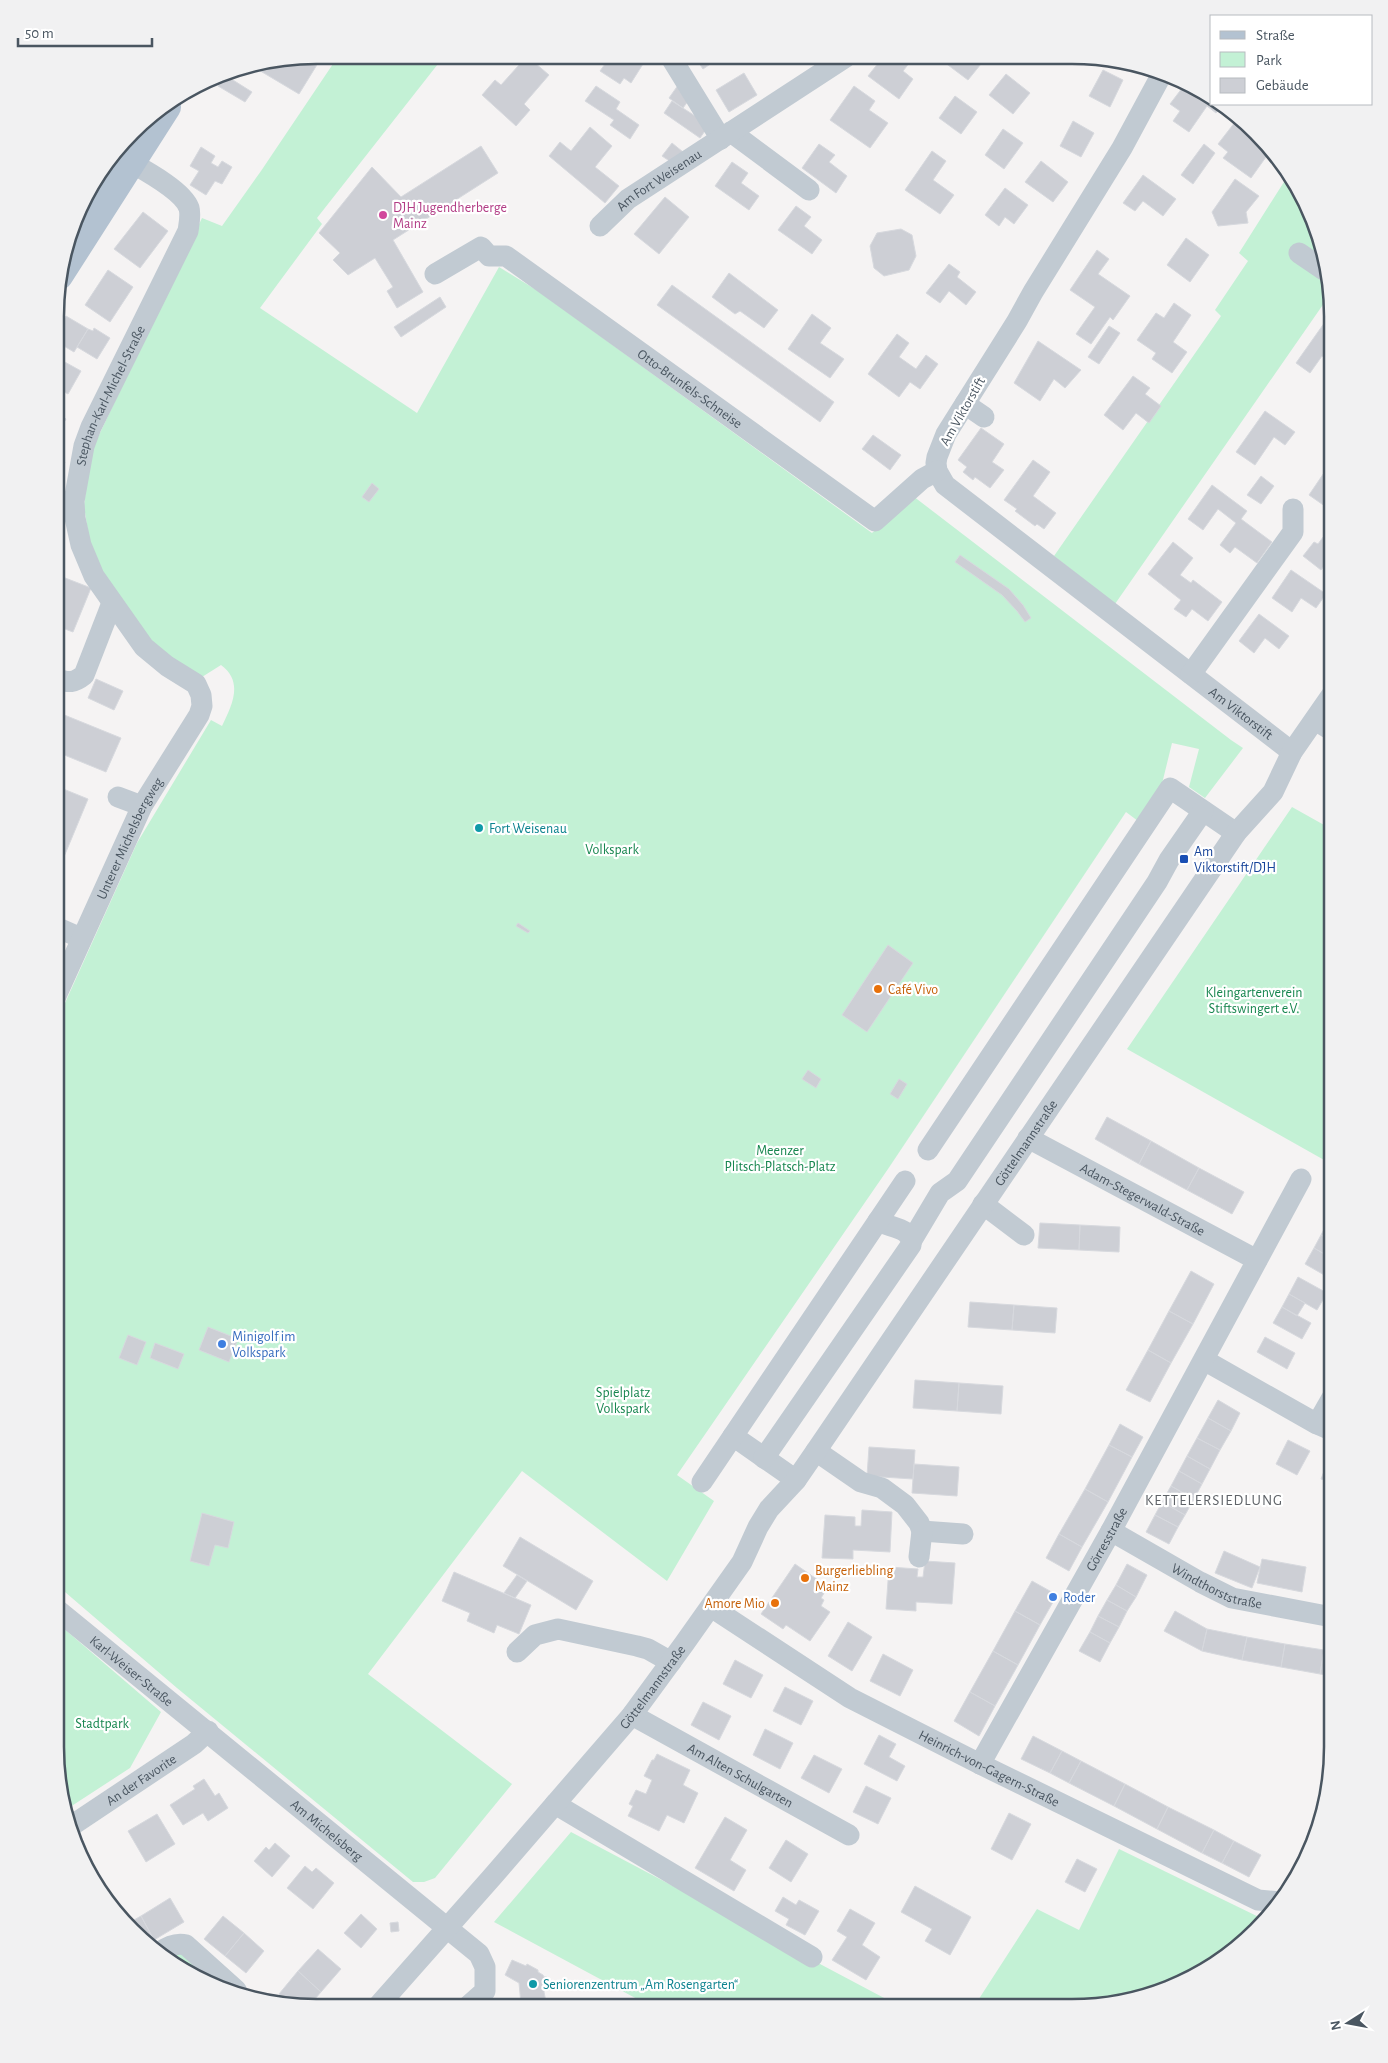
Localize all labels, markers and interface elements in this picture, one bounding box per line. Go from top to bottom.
scale bar [18,15,151,47]
legend [1210,15,1373,105]
text: 50 m [25,26,54,41]
text: Straße [1256,28,1295,43]
text: Park [1256,53,1282,68]
text: Gebäude [1256,78,1309,93]
street label: Am Fort Weisenau [614,147,704,214]
place label: DJH Jugendherberge Mainz [393,201,507,231]
marker: DJH Jugendherberge Mainz [377,209,389,221]
street label: Stephan-Karl-Michel-Straße [75,324,148,467]
street label: Otto-Brunfels-Schneise [634,347,745,431]
street label: Am Viktorstift [938,374,988,448]
street label: Am Viktorstift [1206,685,1276,743]
street label: Unterer Michelsbergweg [95,775,166,902]
marker: Fort Weisenau [473,822,485,834]
place label: Fort Weisenau [489,822,567,836]
park label: Volkspark [585,843,639,857]
place label: Am Viktorstift/DJH [1194,845,1276,875]
marker: Am Viktorstift/DJH [1178,853,1190,865]
marker: Café Vivo [872,983,884,995]
place label: Café Vivo [888,983,938,997]
park label: Kleingartenverein Stiftswingert e.V. [1205,986,1303,1016]
street label: Göttelmannstraße [992,1098,1060,1189]
park label: Meenzer Plitsch-Platsch-Platz [724,1144,836,1174]
street label: Adam-Stegerwald-Straße [1078,1161,1207,1239]
place label: Minigolf im Volkspark [232,1330,295,1360]
marker: Minigolf im Volkspark [216,1338,228,1350]
park label: Spielplatz Volkspark [596,1386,650,1416]
district label: KETTELERSIEDLUNG [1145,1493,1283,1508]
street label: Görresstraße [1084,1505,1130,1574]
street label: Windthorststraße [1169,1561,1263,1612]
place label: Burgerliebling Mainz [815,1564,893,1594]
marker: Burgerliebling Mainz [799,1572,811,1584]
marker: Roder [1047,1591,1059,1603]
place label: Roder [1063,1591,1096,1605]
place label: Amore Mio [705,1597,765,1611]
marker: Amore Mio [769,1597,781,1609]
street label: Karl-Weiser-Straße [87,1633,175,1709]
street label: Göttelmannstraße [617,1643,689,1732]
park label: Stadtpark [75,1717,129,1731]
street label: Heinrich-von-Gagern-Straße [916,1728,1061,1810]
street label: Am Alten Schulgarten [685,1741,795,1811]
street label: An der Favorite [104,1752,179,1809]
street label: Am Michelsberg [288,1797,365,1864]
marker: Seniorenzentrum „Am Rosengarten“ [527,1978,539,1990]
place label: Seniorenzentrum „Am Rosengarten“ [543,1978,738,1992]
north arrow [1323,1998,1373,2048]
text: N [1328,2019,1344,2031]

